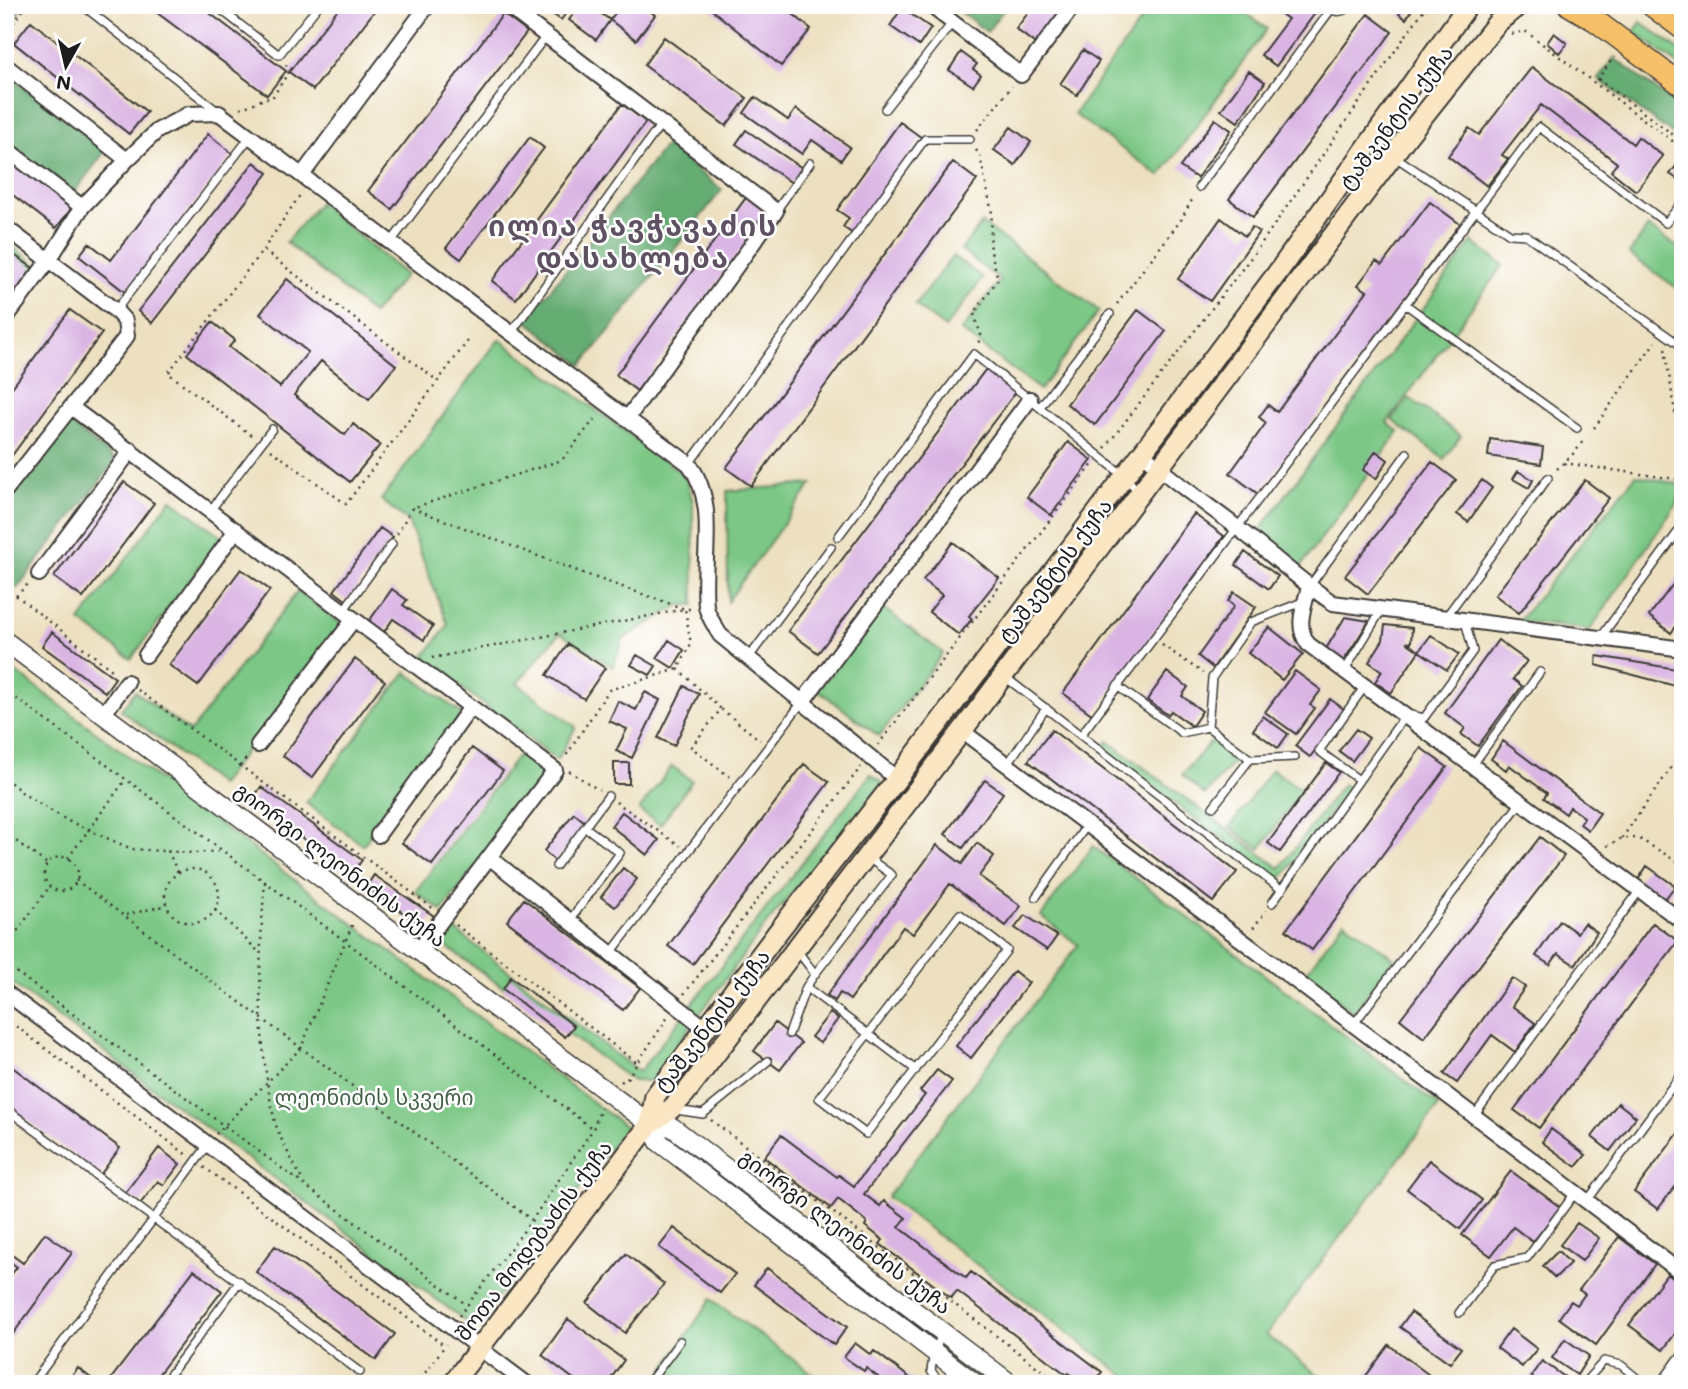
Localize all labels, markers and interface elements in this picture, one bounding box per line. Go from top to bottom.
north arrow [32,32,102,102]
street label: ტაშკენტის ქუჩა [1332,39,1458,195]
text: N [55,70,72,97]
district label: ილია ჭავჭავაძის დასახლება [488,207,778,276]
street label: ტაშკენტის ქუჩა [991,492,1117,648]
street label: გიორგი ლეონიძის ქუჩა [229,775,452,953]
street label: ტაშკენტის ქუჩა [647,943,775,1097]
park label: ლეონიძის სკვერი [275,1083,473,1111]
street label: შოთა მოდებაძის ქუჩა [449,1134,618,1346]
street label: გიორგი ლეონიძის ქუჩა [734,1142,957,1320]

